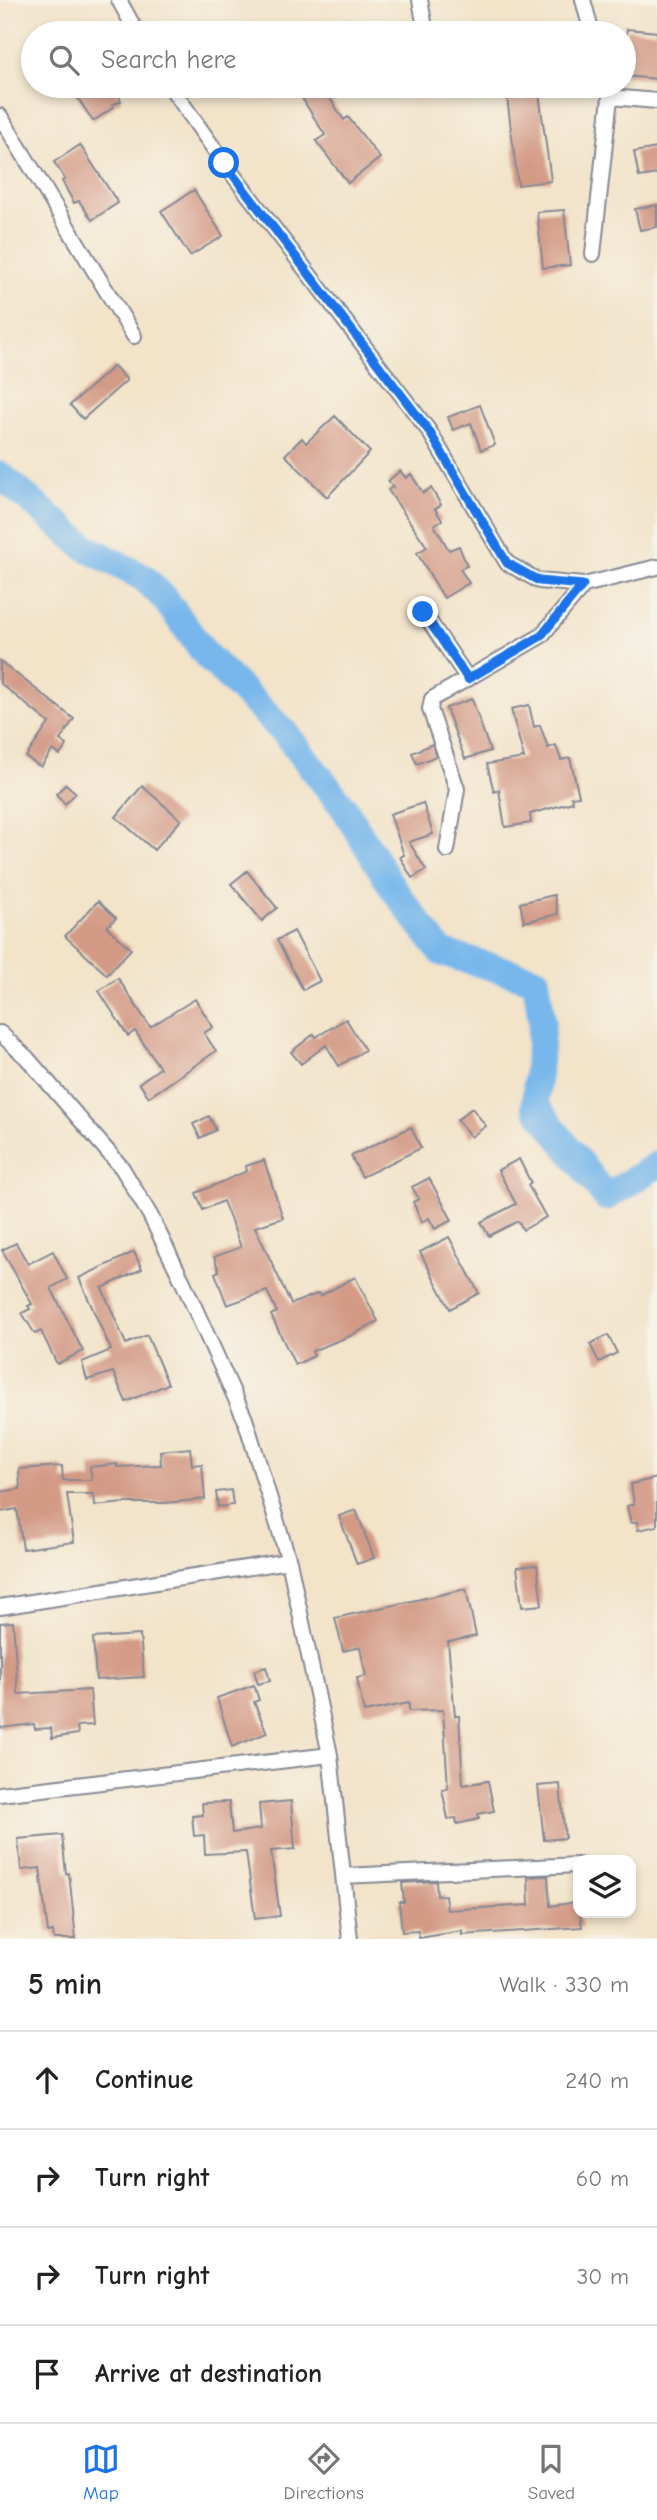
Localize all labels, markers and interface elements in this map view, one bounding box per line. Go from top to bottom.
search box [21,21,636,98]
icon: search [45,41,83,79]
text: Search here [101,45,236,75]
route start [208,147,239,178]
route end [407,596,438,627]
map controls [573,1855,636,1918]
button: layers [573,1855,636,1918]
text: 5 min [28,1967,102,2002]
text: Walk · 330 m [499,1971,629,1998]
icon: ahead [28,2061,66,2099]
text: Continue [95,2065,193,2095]
text: 240 m [565,2067,629,2094]
icon: right [28,2159,66,2197]
text: Turn right [95,2163,209,2193]
text: 60 m [576,2165,629,2192]
icon: right [28,2257,66,2295]
text: Turn right [95,2261,209,2291]
text: 30 m [577,2263,629,2290]
icon: arrive [28,2355,66,2393]
text: Arrive at destination [95,2359,322,2389]
tab: Map [82,2440,120,2504]
tab: Directions [284,2440,364,2504]
tab: Saved [528,2440,575,2504]

